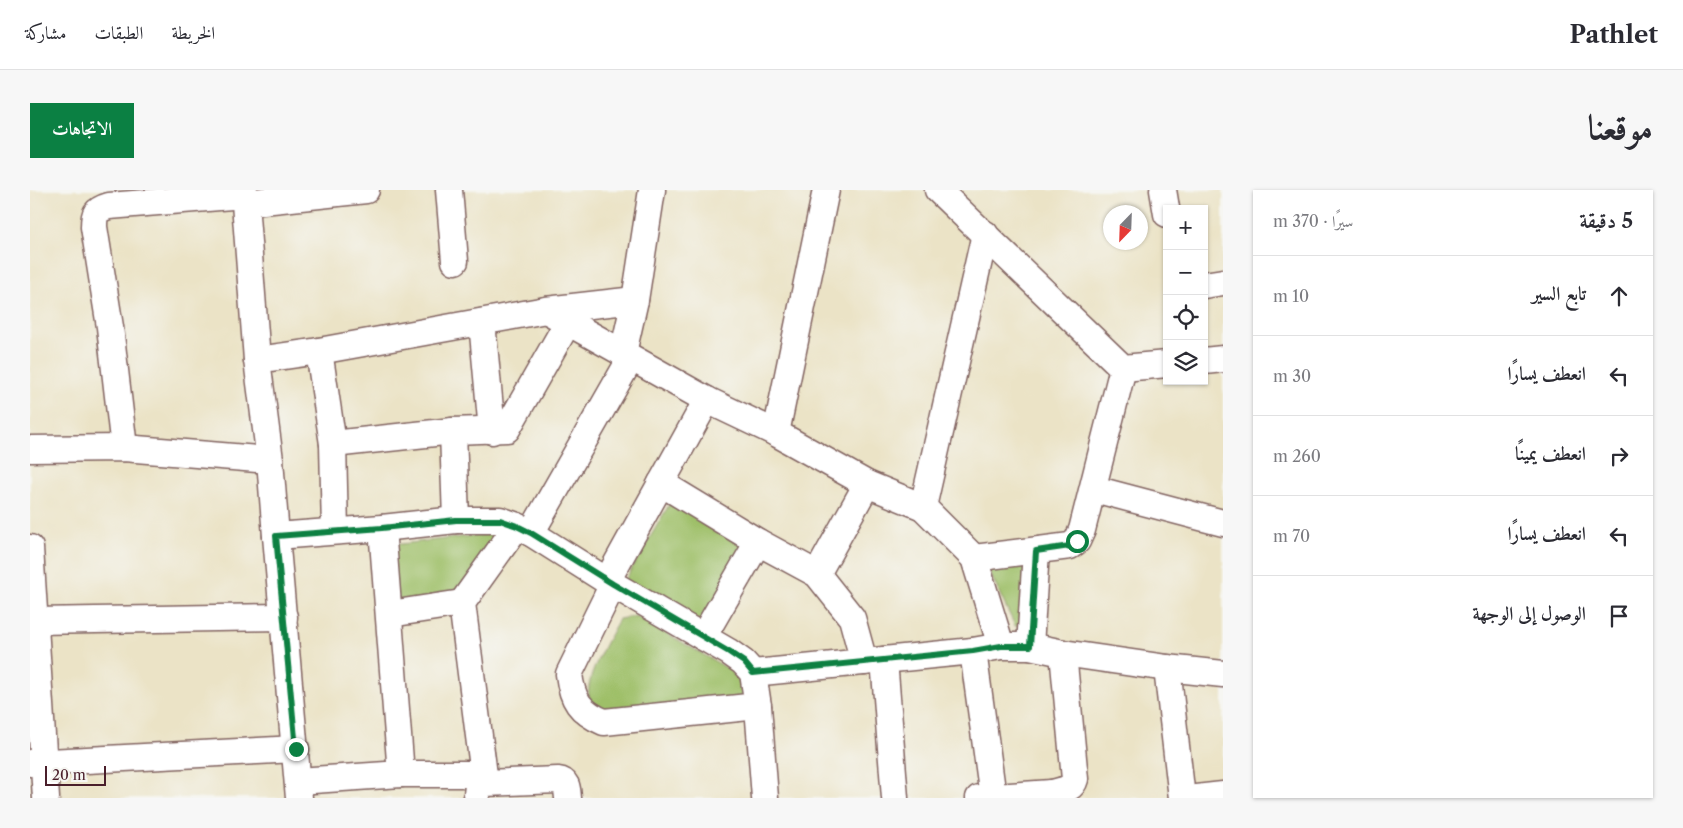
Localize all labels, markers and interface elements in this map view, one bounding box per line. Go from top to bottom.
text: Pathlet [1570,20,1658,49]
text: مشاركة [25,22,66,44]
text: الطبقات [94,22,143,44]
text: الخريطة [171,22,215,44]
button: الاتجاهات [30,103,134,158]
text: موقعنا [1588,105,1653,148]
north arrow [1103,205,1148,250]
map controls [1163,205,1208,385]
button: + [1163,205,1208,250]
text: 5 دقيقة [1579,208,1633,233]
text: سيرًا · 370 m [1273,211,1353,231]
button: − [1163,250,1208,295]
text: تابع السير [1532,282,1586,305]
icon: ahead [1605,282,1633,310]
text: 10 m [1273,286,1309,306]
button: locate [1163,295,1208,340]
button: layers [1163,340,1208,385]
text: انعطف يسارًا [1507,362,1586,385]
icon: left [1605,362,1633,390]
text: 30 m [1273,366,1311,386]
text: انعطف يمينًا [1515,442,1586,465]
icon: right [1605,442,1633,470]
text: 260 m [1273,446,1321,466]
text: انعطف يسارًا [1507,522,1586,545]
icon: left [1605,522,1633,550]
text: 70 m [1273,526,1310,546]
route start [1066,530,1089,553]
text: الوصول إلى الوجهة [1472,602,1586,625]
icon: arrive [1605,602,1633,630]
route end [285,738,308,761]
scale bar [45,763,106,786]
text: 20 m [52,766,86,784]

